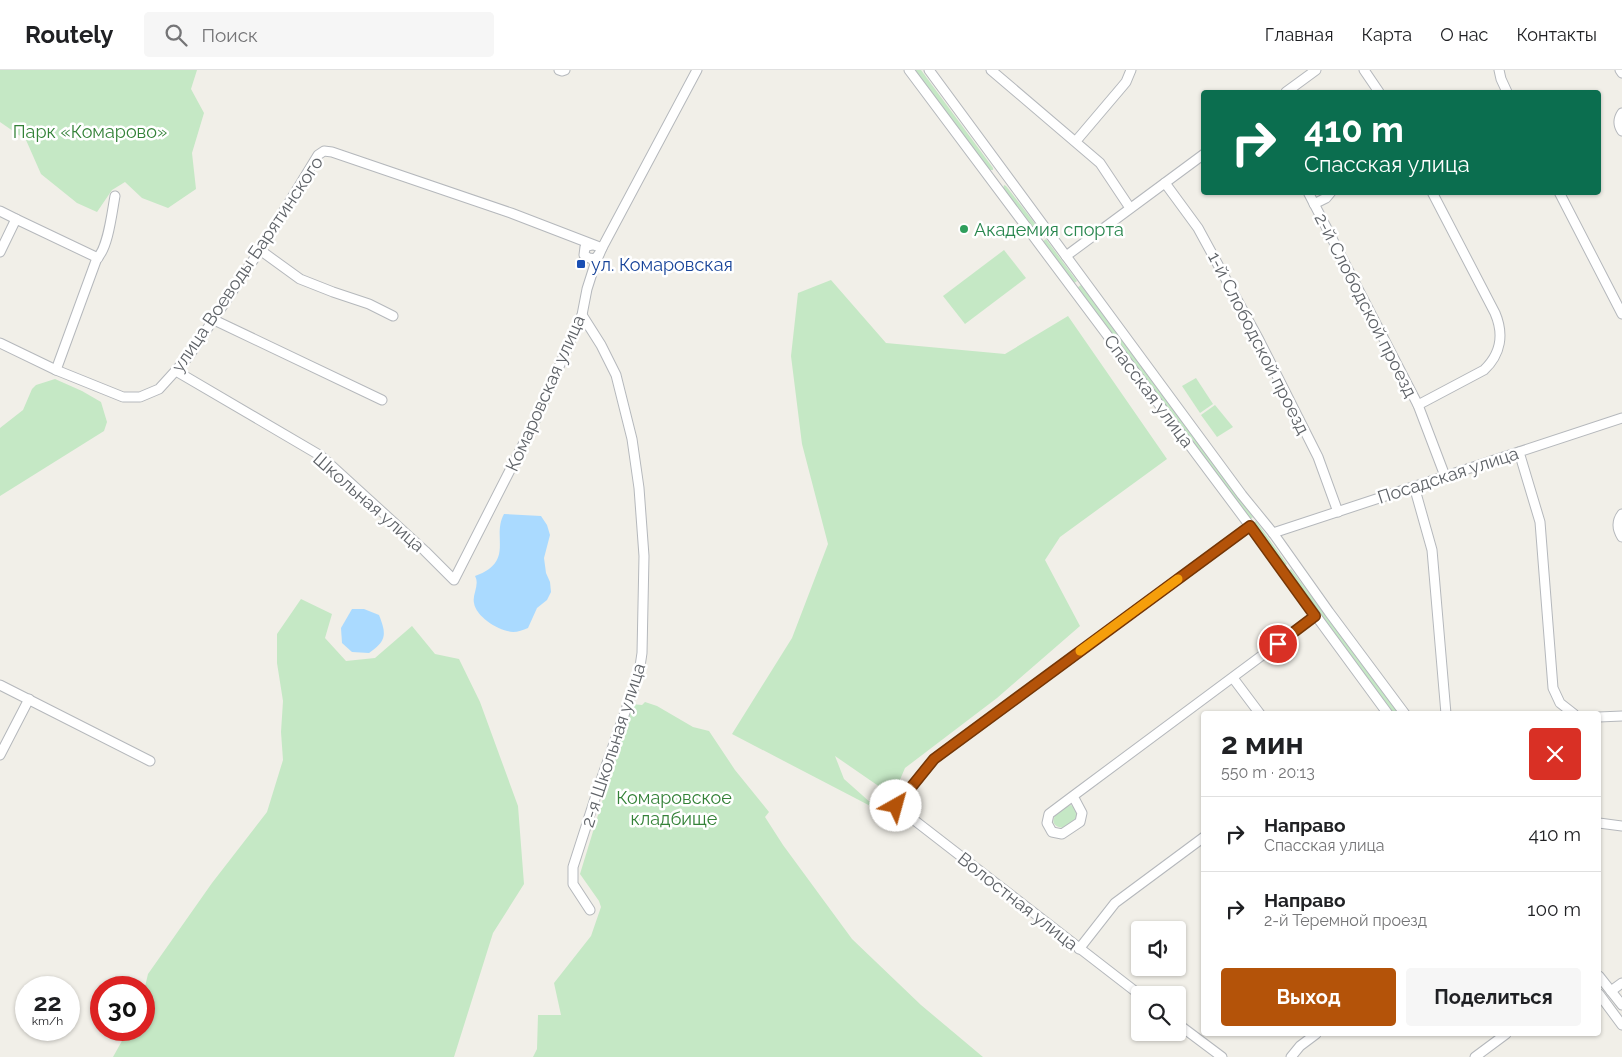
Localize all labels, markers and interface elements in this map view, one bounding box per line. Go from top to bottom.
search box [144,12,494,57]
text: Routely [25,20,114,49]
icon: search [162,21,190,49]
text: Поиск [202,24,258,46]
text: Главная [1265,24,1333,45]
text: Карта [1361,24,1412,45]
text: О нас [1440,24,1488,45]
text: Контакты [1516,24,1597,45]
text: 410 m [1304,109,1404,150]
icon: right [1221,110,1286,175]
park label: Парк «Комарово» [13,121,167,142]
text: Спасская улица [1304,151,1470,177]
street label: улица Воеводы Барятинского [167,152,327,376]
street label: 2-й Слободской проезд [1310,209,1422,401]
place label: Академия спорта [974,219,1124,240]
marker: Академия спорта [958,223,970,235]
street label: 1-й Слободской проезд [1204,248,1314,438]
place label: ул. Комаровская [591,254,733,275]
marker: ул. Комаровская [575,258,587,270]
street label: Комаровская улица [501,312,589,474]
street label: Спасская улица [1100,331,1198,451]
street label: Посадская улица [1375,442,1521,508]
street label: Школьная улица [309,448,429,556]
pin [1257,623,1299,665]
icon: arrive [1264,630,1292,658]
street label: 2-я Школьная улица [577,660,649,830]
text: 2 мин [1221,726,1304,761]
button: close [1529,728,1581,780]
text: 550 m · 20:13 [1221,763,1315,782]
position arrow [869,779,921,831]
park label: Комаровское кладбище [616,787,732,829]
text: Направо [1264,814,1345,836]
icon: right [1221,820,1249,848]
text: 410 m [1529,823,1581,845]
text: Спасская улица [1264,836,1384,855]
street label: Волостная улица [954,848,1082,954]
text: Направо [1264,889,1345,911]
icon: right [1221,895,1249,923]
text: 100 m [1527,898,1581,920]
text: 2-й Теремной проезд [1264,911,1427,930]
map controls [1131,921,1186,1041]
button: sound [1131,921,1186,976]
button: Выход [1221,968,1396,1026]
button: Поделиться [1406,968,1581,1026]
speed limit sign: 30 [90,976,155,1041]
button: search [1131,986,1186,1041]
text: 22 [33,987,62,1017]
text: km/h [32,1014,63,1028]

